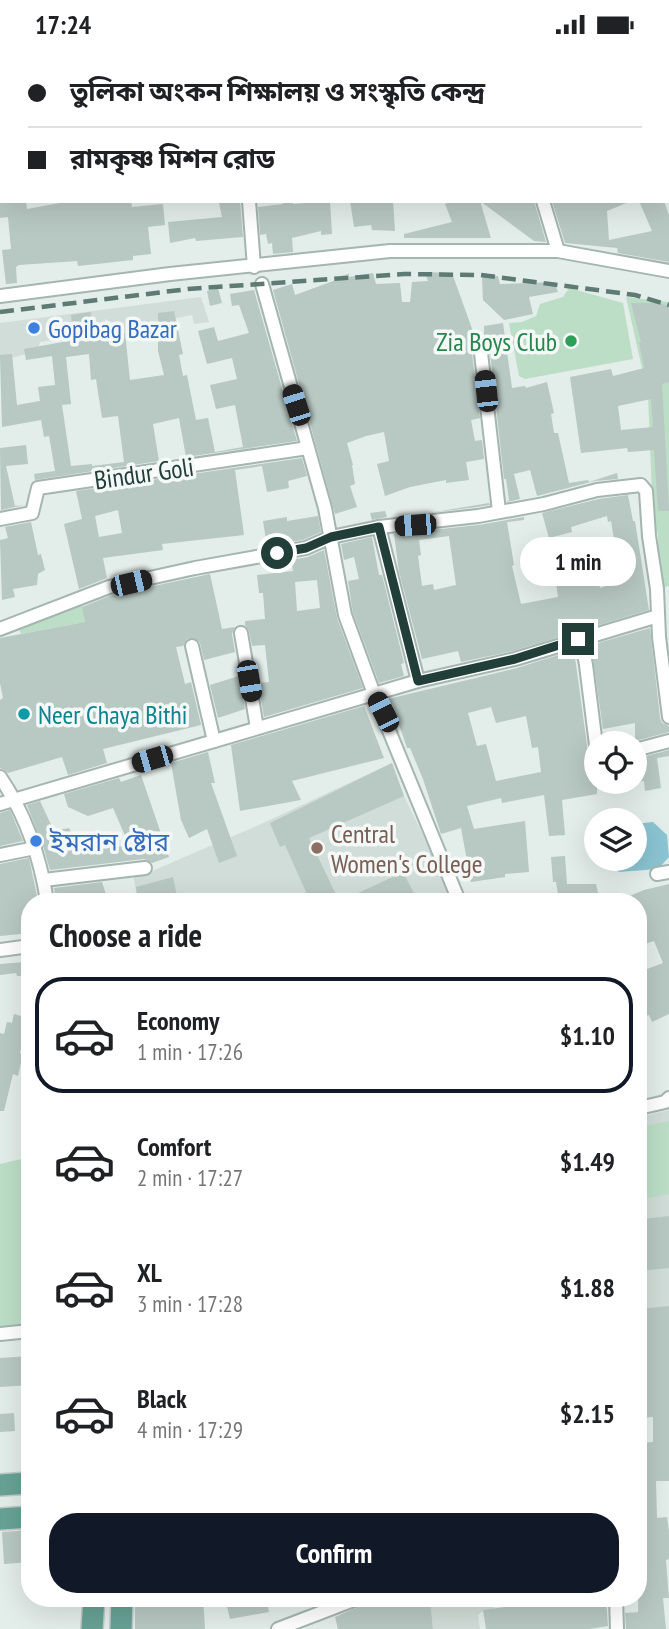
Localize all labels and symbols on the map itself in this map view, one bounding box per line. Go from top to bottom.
place label: Gopibag Bazar [48,312,177,345]
marker: Gopibag Bazar [26,320,42,336]
place label: Zia Boys Club [436,325,557,358]
marker: Zia Boys Club [563,333,579,349]
car [474,369,499,413]
car [280,382,313,428]
street label: Bindur Goli [92,450,196,496]
car [394,513,437,537]
route start [261,537,293,569]
callout: 1 min [520,538,636,587]
car [109,568,154,598]
route end [562,623,594,655]
car [236,658,263,704]
car [365,689,402,735]
place label: Neer Chaya Bithi [38,698,187,731]
marker: Neer Chaya Bithi [16,706,32,722]
car [129,743,176,775]
place label: Central Women's College [331,817,483,880]
place label: ইমরান ষ্টোর [49,825,169,858]
marker: ইমরান ষ্টোর [28,833,44,849]
marker: Central Women's College [309,840,325,856]

